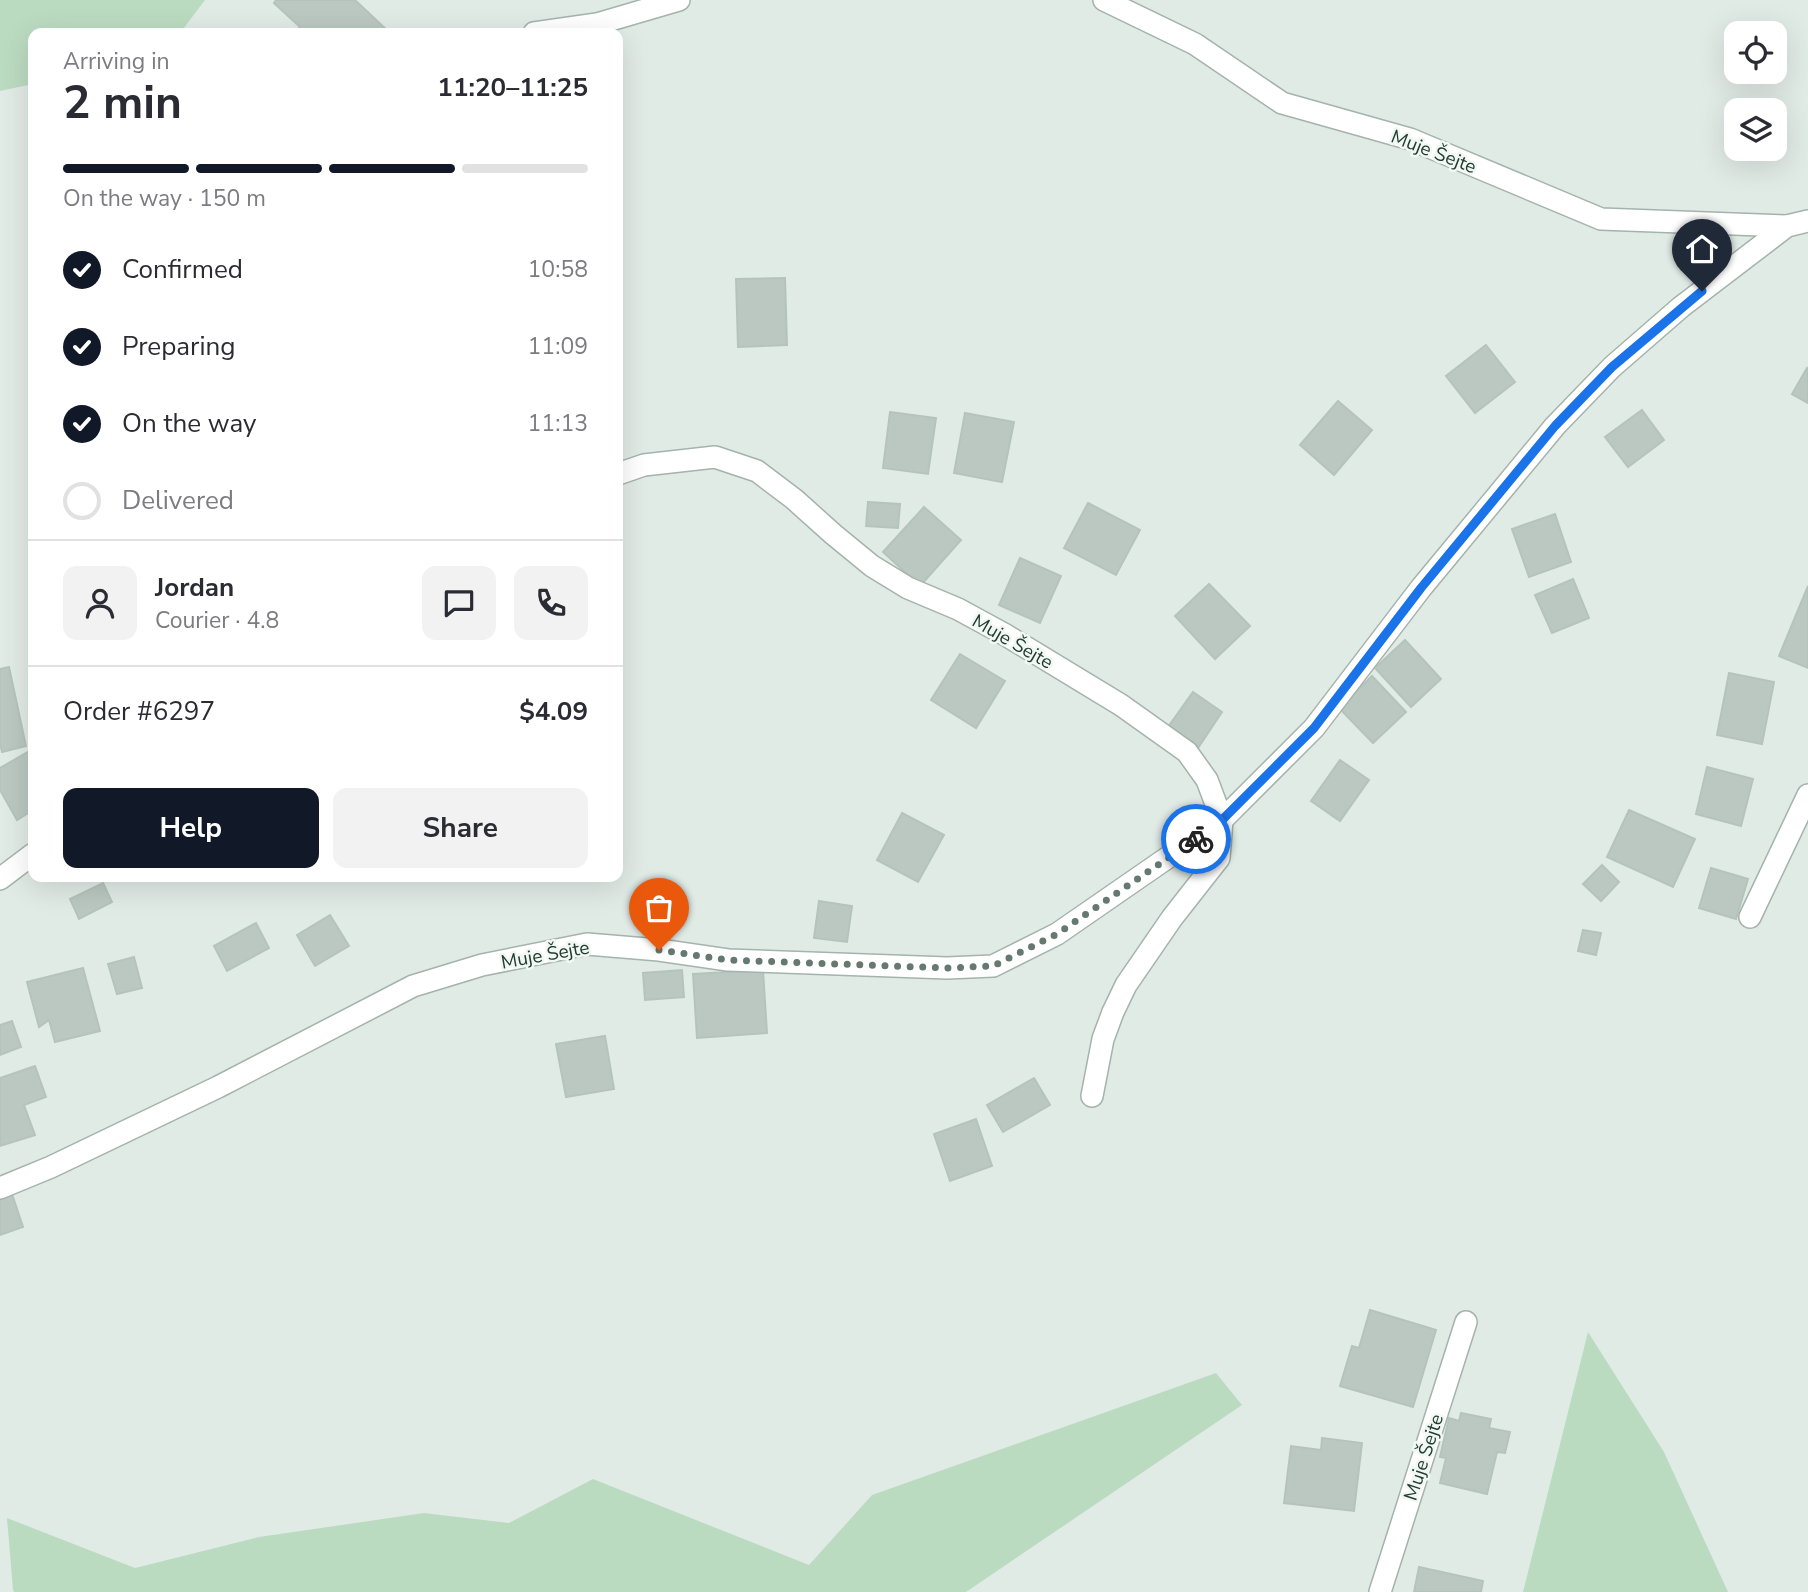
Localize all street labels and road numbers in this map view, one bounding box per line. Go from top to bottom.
street label: Muje Šejte [1387,124,1480,180]
street label: Muje Šejte [967,608,1058,675]
street label: Muje Šejte [499,934,591,976]
street label: Muje Šejte [1398,1411,1450,1504]

